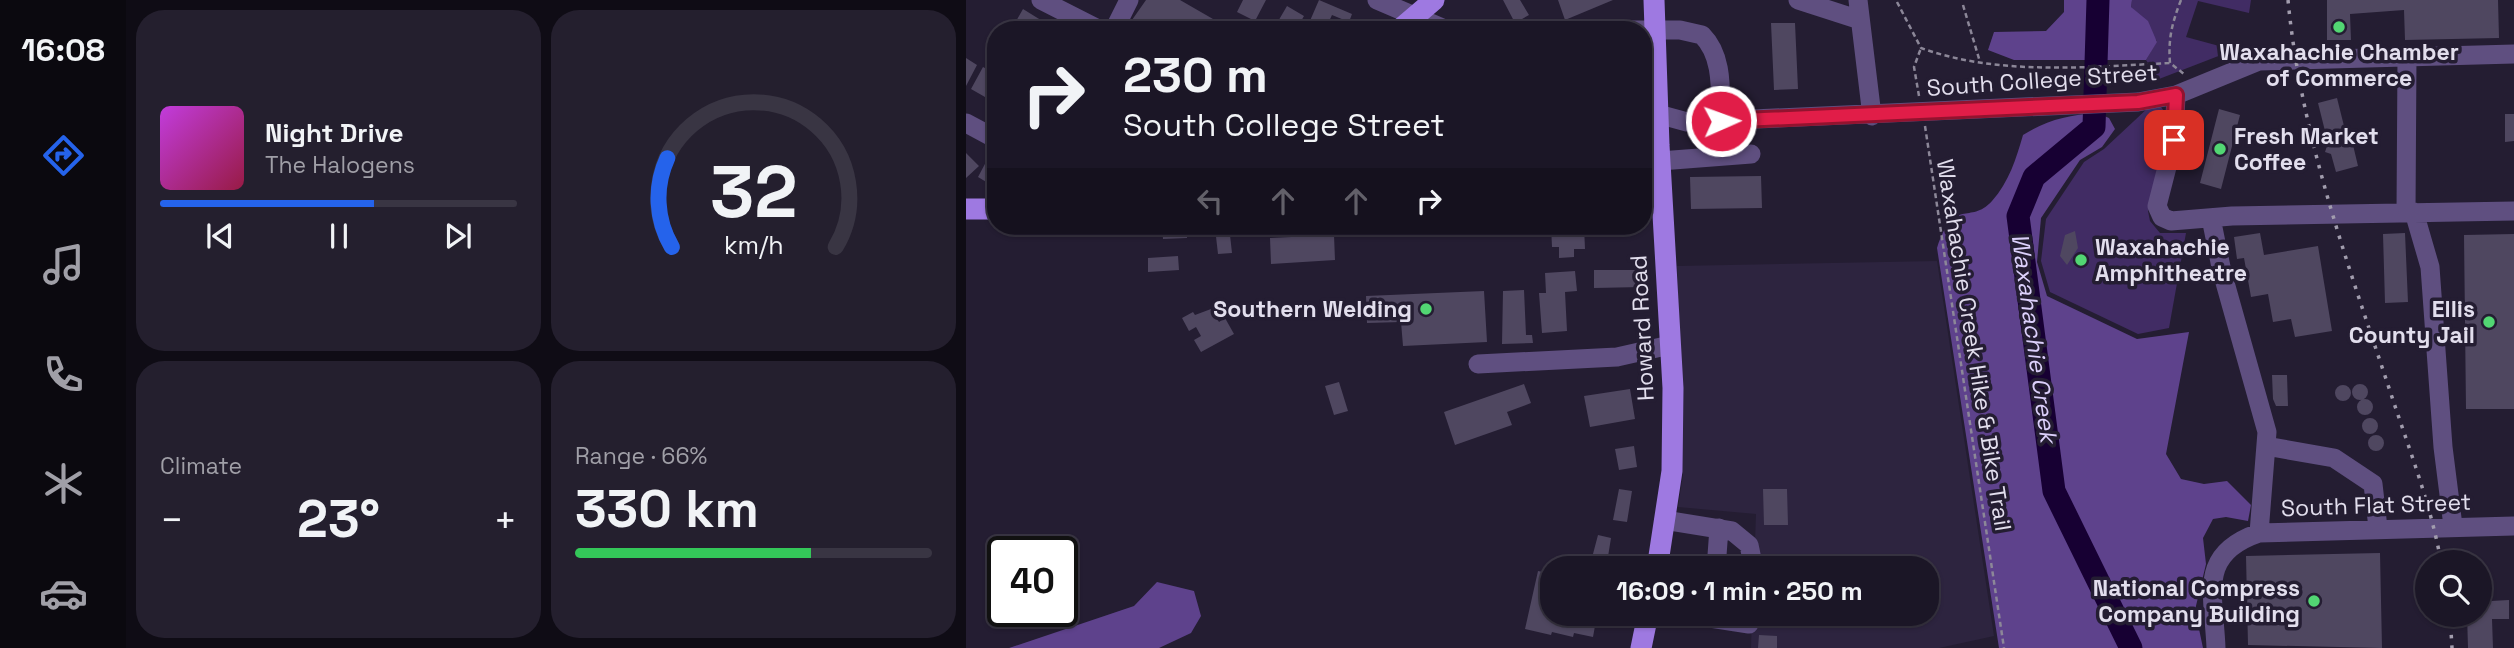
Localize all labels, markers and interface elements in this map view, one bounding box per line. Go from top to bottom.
marker: Waxahachie Chamber of Commerce [2331,19,2347,35]
text: 16:08 [21,30,105,70]
place label: Waxahachie Chamber of Commerce [2219,37,2459,93]
text: 230 m [1123,44,1268,106]
icon: right [1008,49,1099,140]
street label: South College Street [1926,57,2158,103]
position arrow [1684,84,1758,158]
text: South College Street [1123,105,1445,145]
pin [2144,110,2204,170]
text: Night Drive [265,116,403,150]
icon: arrive [2155,121,2193,159]
place label: Fresh Market Coffee [2234,121,2379,177]
icon: directions [39,131,88,180]
marker: Fresh Market Coffee [2212,141,2228,157]
text: 32 [710,145,797,238]
text: The Halogens [265,150,415,180]
street label: Waxahachie Creek Hike & Bike Trail [1930,157,2018,533]
icon: left [1191,182,1229,220]
icon: ahead [1264,182,1302,220]
icon: ahead [1337,182,1375,220]
icon: right [1410,182,1448,220]
icon: previous [201,217,239,255]
icon: pause [320,217,358,255]
icon: next [439,217,477,255]
text: km/h [724,229,783,261]
water label: Waxahachie Creek [2004,231,2065,448]
place label: Waxahachie Amphitheatre [2095,232,2247,288]
icon: music [39,240,88,289]
marker: Waxahachie Amphitheatre [2073,252,2089,268]
street label: Howard Road [1623,254,1661,402]
place label: Southern Welding [1213,294,1412,324]
place label: Ellis County Jail [2349,294,2475,350]
marker: Southern Welding [1418,301,1434,317]
marker: Ellis County Jail [2481,314,2497,330]
icon: phone [39,350,88,399]
text: Range · 66% [575,441,707,471]
text: Climate [160,451,242,481]
icon: climate [39,459,88,508]
text: 330 km [575,476,759,542]
text: 23° [297,486,380,552]
street label: South Flat Street [2280,487,2472,523]
text: − [160,496,184,544]
text: + [493,496,517,544]
speed limit sign: 40 [987,536,1078,627]
map controls [2415,550,2492,627]
button: search [2415,550,2492,627]
icon: car [39,569,88,618]
place label: National Compress Company Building [2093,573,2300,629]
text: 16:09 · 1 min · 250 m [1616,574,1863,608]
marker: National Compress Company Building [2306,593,2322,609]

